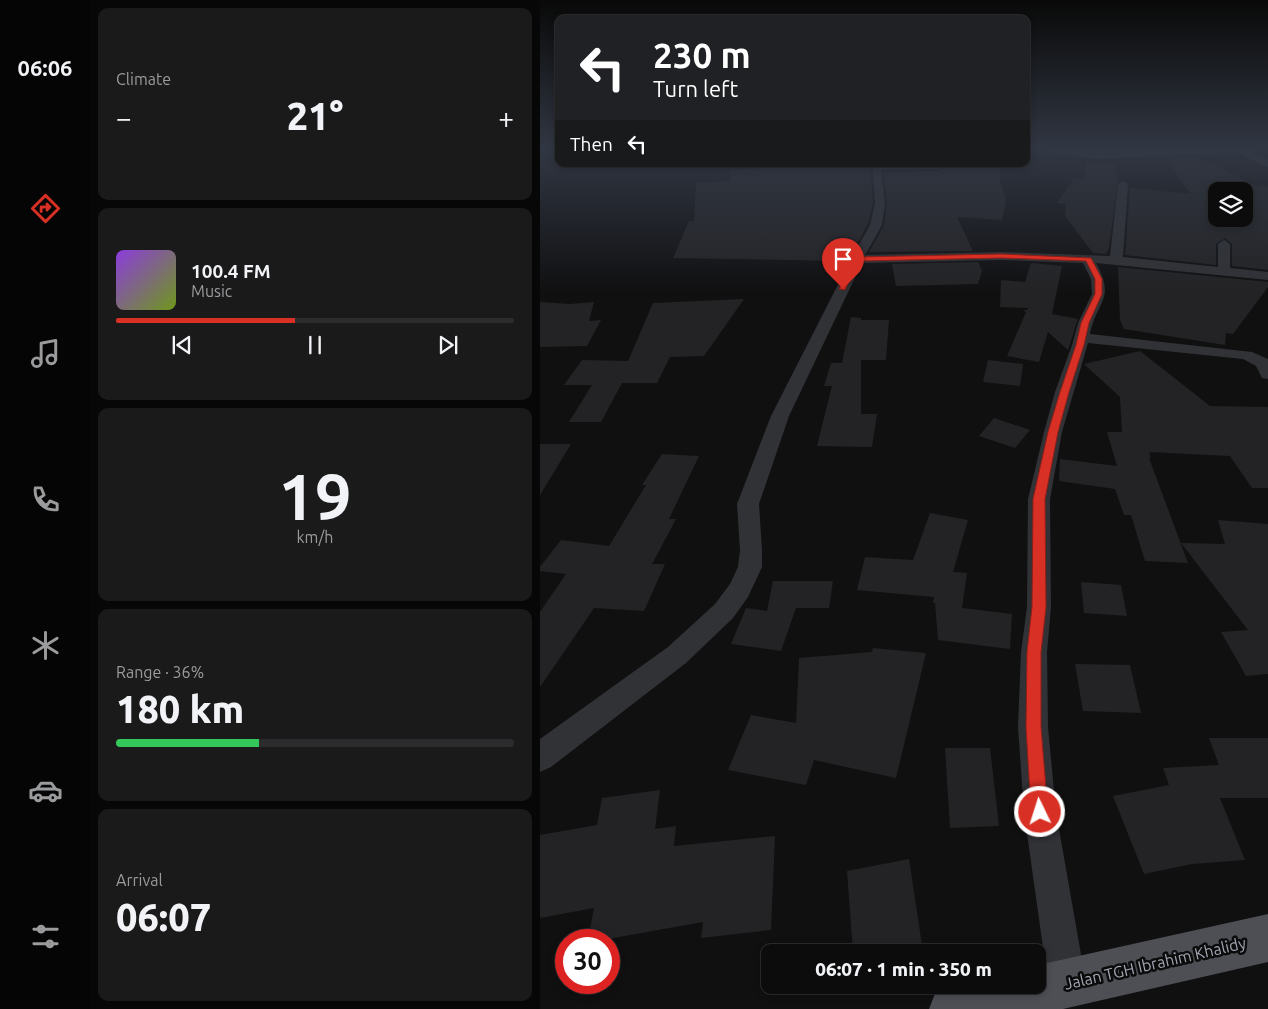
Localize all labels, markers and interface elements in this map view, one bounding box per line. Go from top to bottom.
icon: left [570,35,635,100]
text: 230 m [653,35,751,75]
text: 06:06 [17,55,73,80]
text: Climate [116,70,171,88]
text: Turn left [653,76,738,101]
text: 21° [287,95,343,137]
text: − [116,102,132,133]
text: + [498,102,514,133]
icon: left [623,130,651,158]
text: Then [570,133,613,155]
map controls [1208,182,1253,227]
button: layers [1208,182,1253,227]
icon: directions [28,191,63,226]
pin [822,238,864,289]
icon: arrive [829,245,857,273]
text: 100.4 FM [191,260,271,282]
text: Music [191,282,232,300]
icon: previous [168,331,196,359]
icon: pause [301,331,329,359]
icon: next [434,331,462,359]
icon: music [28,336,63,371]
text: 19 [278,459,352,532]
icon: phone [28,482,63,517]
text: km/h [297,528,333,546]
icon: climate [28,628,63,663]
text: Range · 36% [116,663,204,681]
text: 180 km [116,688,244,730]
icon: car [28,773,63,808]
position arrow [1013,785,1065,837]
text: Arrival [116,871,163,889]
text: 06:07 [116,896,211,938]
icon: filters [28,919,63,954]
speed limit sign: 30 [555,929,620,994]
street label: Jalan TGH Ibrahim Khalidy [1062,933,1248,993]
text: 06:07 · 1 min · 350 m [815,958,992,980]

